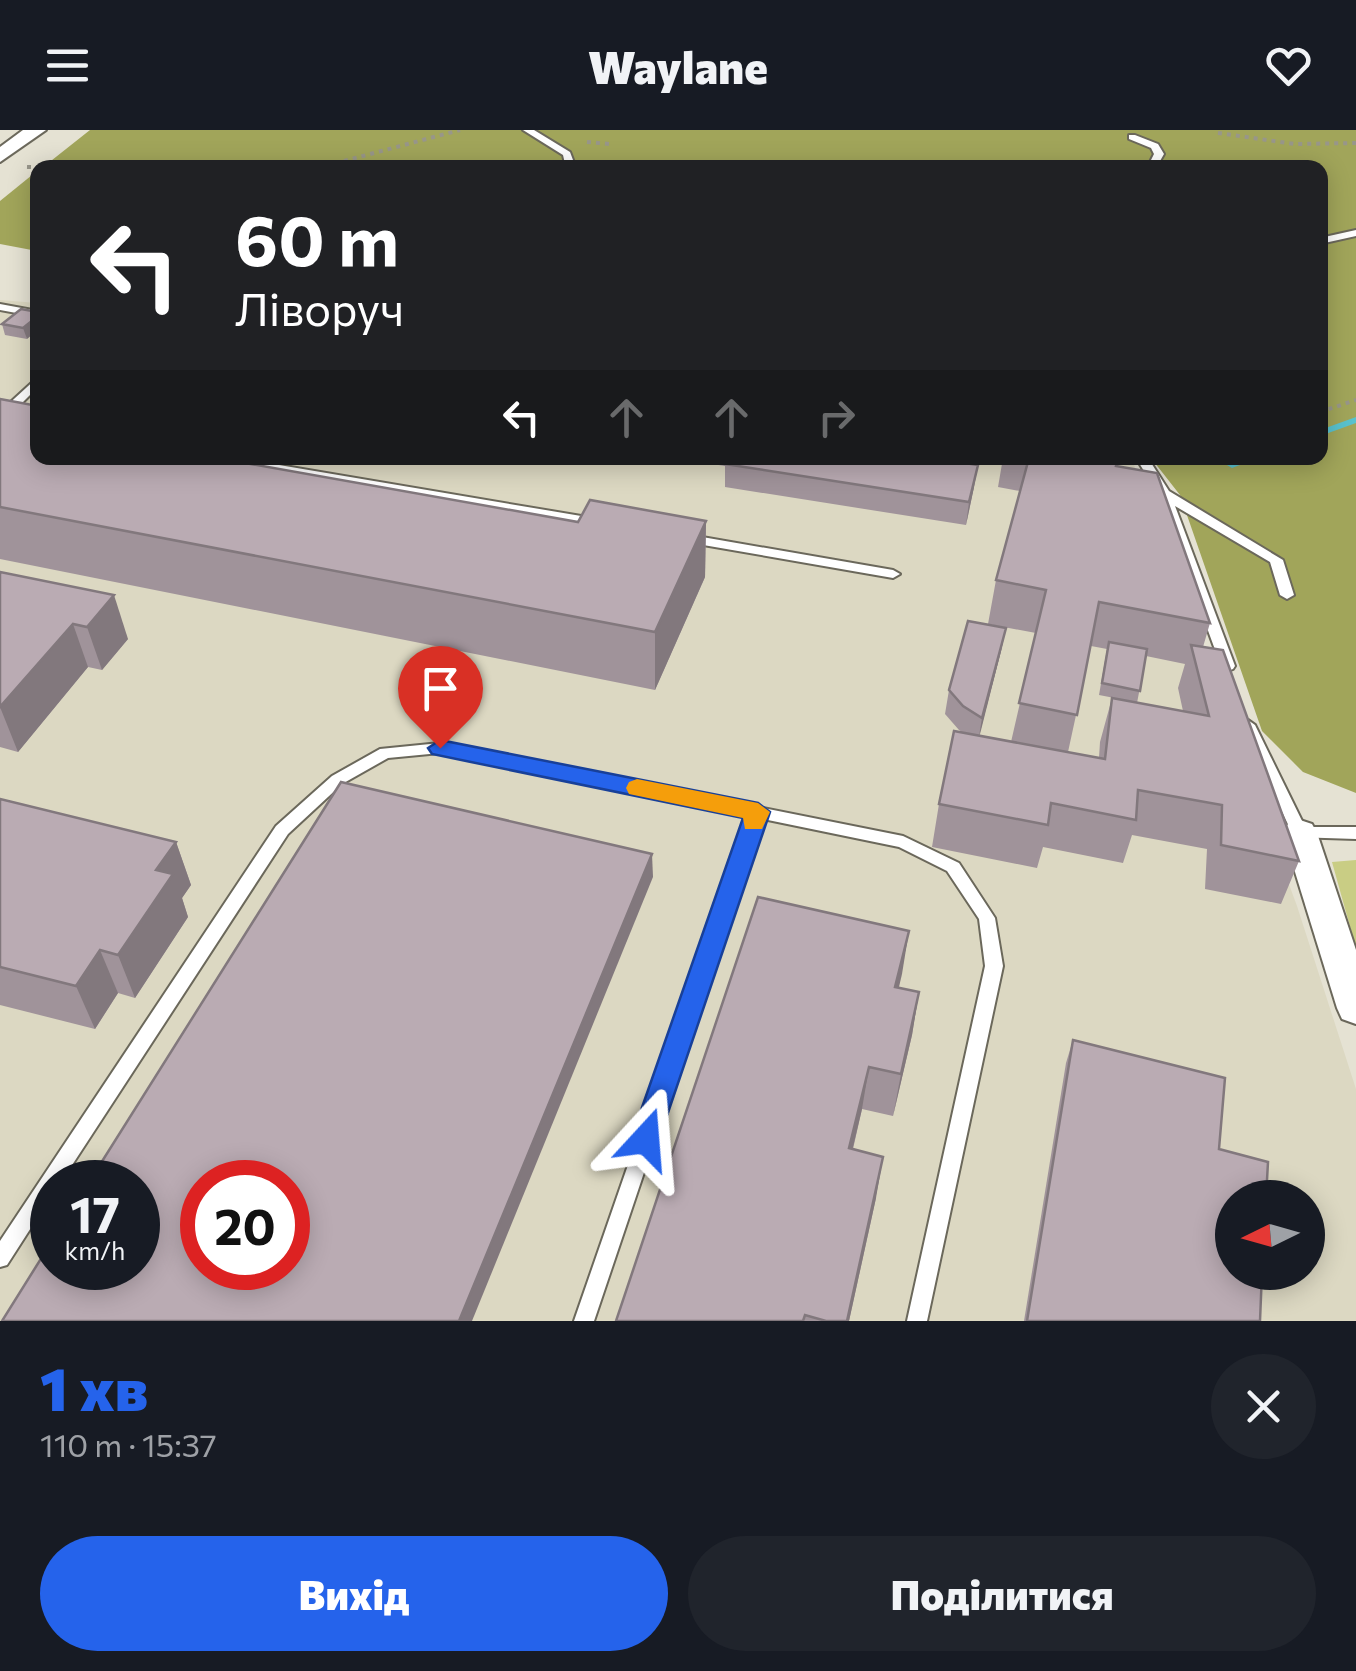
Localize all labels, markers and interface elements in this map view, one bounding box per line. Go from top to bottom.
icon: menu [40,38,95,93]
text: Waylane [588,38,768,93]
icon: heart [1261,38,1316,93]
text: 60 m [235,195,399,280]
icon: left [70,200,200,330]
text: Ліворуч [235,280,404,335]
icon: left [494,390,549,445]
icon: ahead [599,390,654,445]
icon: ahead [704,390,759,445]
icon: right [809,390,864,445]
pin [398,646,483,749]
icon: arrive [413,661,468,716]
position arrow [594,1087,698,1191]
speed limit sign: 20 [180,1160,310,1290]
north arrow [1215,1180,1325,1290]
map controls [1215,1180,1325,1290]
text: 17 [70,1182,120,1243]
text: km/h [65,1235,125,1265]
text: 1 хв [40,1350,148,1423]
button: close [1211,1354,1316,1459]
text: 110 m · 15:37 [40,1424,217,1464]
button: Вихід [40,1536,668,1651]
button: Поділитися [688,1536,1316,1651]

